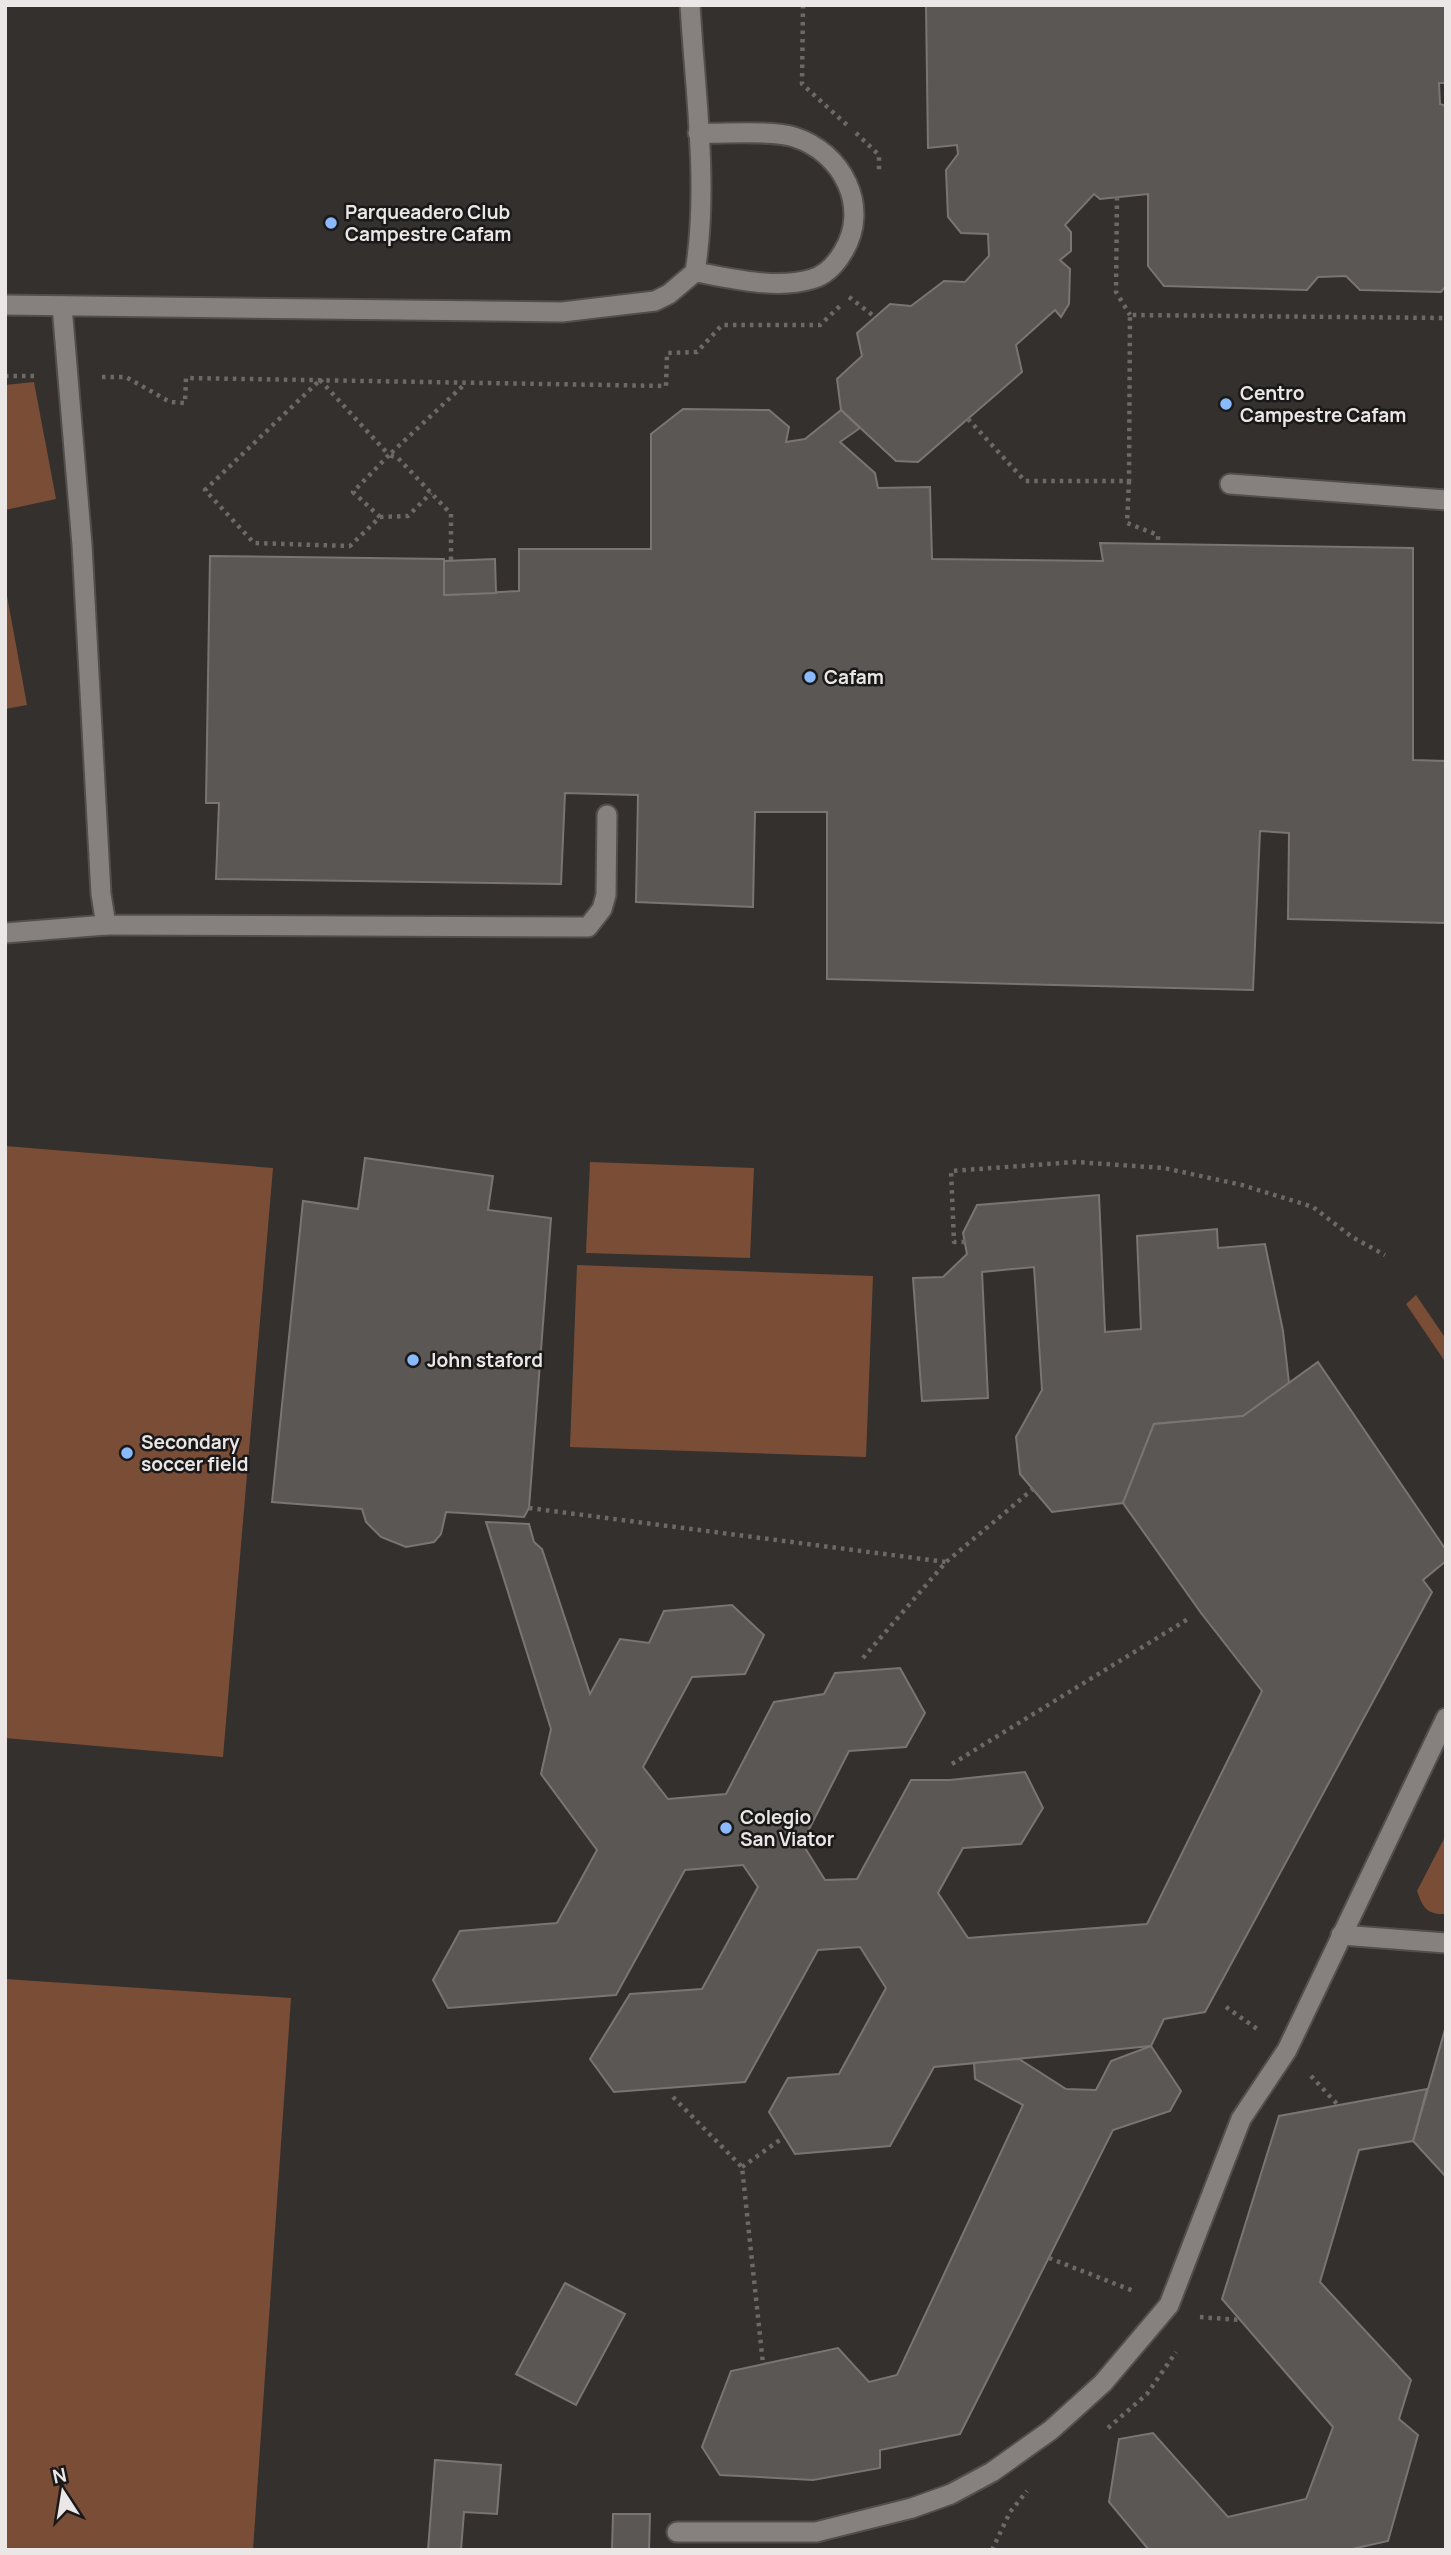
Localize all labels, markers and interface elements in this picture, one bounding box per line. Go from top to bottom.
place label: Parqueadero Club Campestre Cafam [345,199,511,247]
marker: Parqueadero Club Campestre Cafam [323,215,339,231]
place label: Centro Campestre Cafam [1240,380,1406,428]
marker: Centro Campestre Cafam [1218,396,1234,412]
place label: Cafam [824,664,884,690]
marker: Cafam [802,669,818,685]
place label: John staford [427,1347,543,1373]
marker: John staford [405,1352,421,1368]
place label: Secondary soccer field [141,1429,248,1477]
marker: Secondary soccer field [119,1445,135,1461]
place label: Colegio San Viator [740,1804,835,1852]
marker: Colegio San Viator [718,1820,734,1836]
north arrow [28,2457,98,2527]
text: N [50,2461,69,2490]

